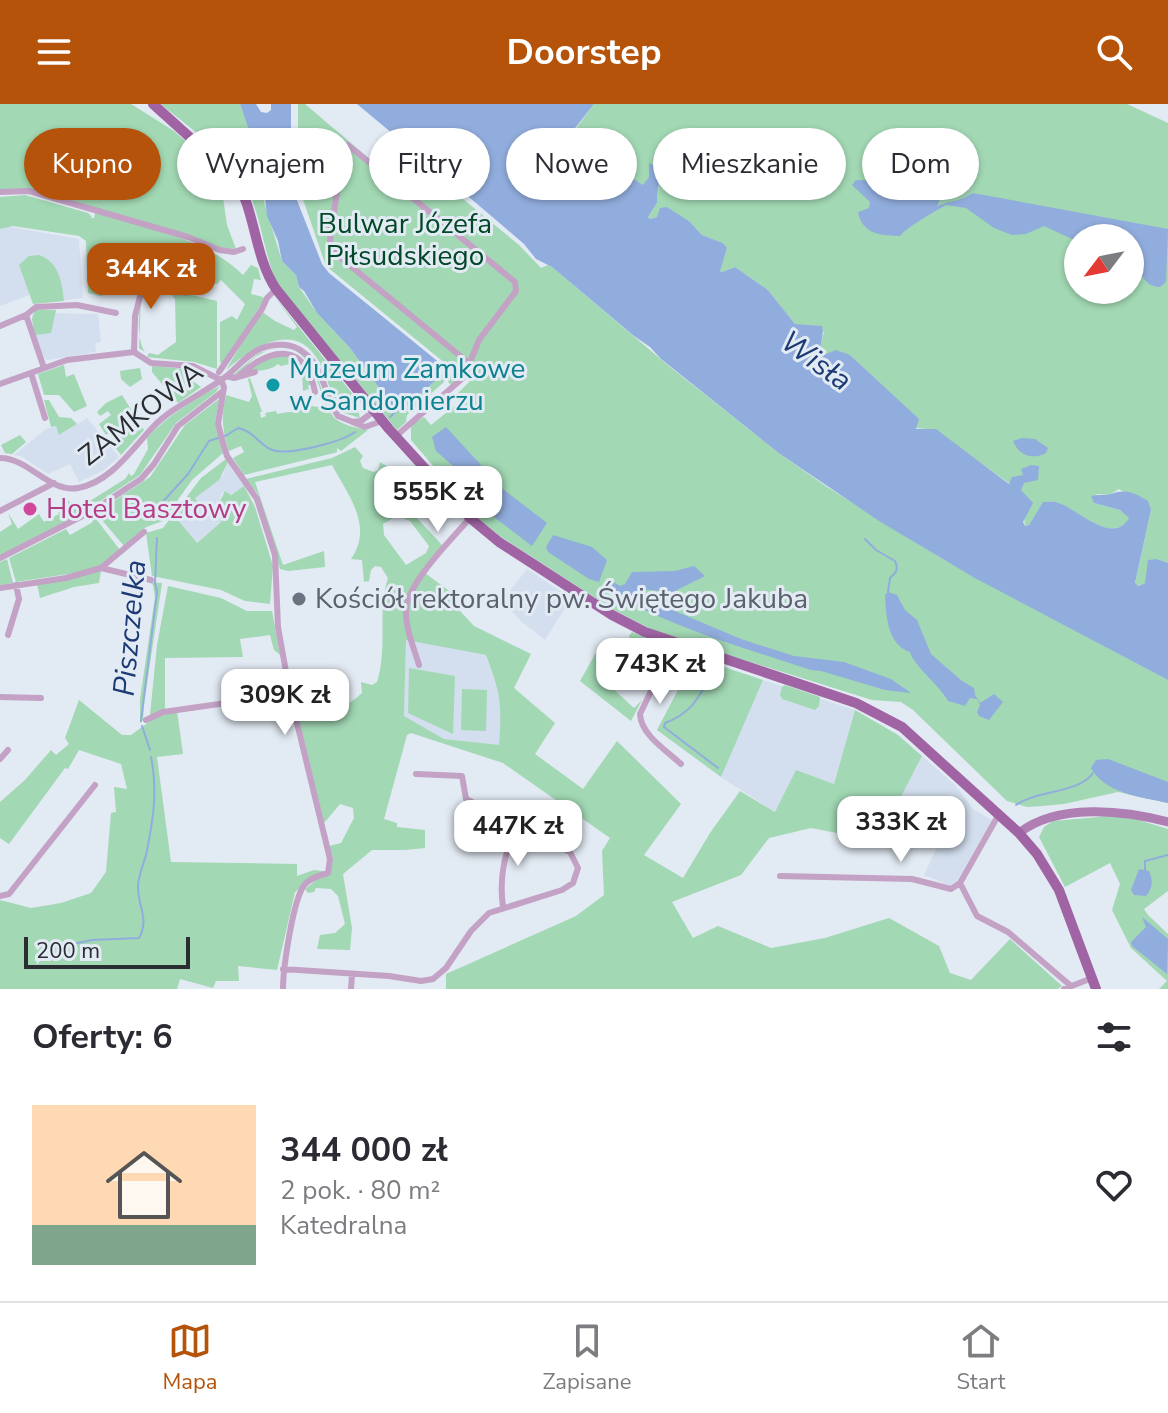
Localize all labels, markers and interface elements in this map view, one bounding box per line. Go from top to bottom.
text: Doorstep [507,28,661,77]
icon: menu [32,30,76,74]
icon: search [1092,30,1136,74]
chip: Kupno [24,128,161,200]
chip: Wynajem [177,128,353,200]
chip: Filtry [369,128,490,200]
chip: Nowe [506,128,637,200]
chip: Mieszkanie [653,128,846,200]
chip: Dom [862,128,979,200]
park label: Bulwar Józefa Piłsudskiego [318,205,492,275]
north arrow [1064,224,1144,304]
map controls [1064,224,1144,304]
pin: 344K zł [77,243,225,311]
text: 344K zł [105,251,197,286]
water label: Wisła [772,321,860,401]
place label: Muzeum Zamkowe w Sandomierzu [289,350,525,420]
street label: ZAMKOWA [71,353,211,475]
marker: Muzeum Zamkowe w Sandomierzu [264,376,282,394]
pin: 555K zł [364,466,512,534]
text: 555K zł [392,474,484,509]
place label: Hotel Basztowy [46,490,247,528]
marker: Hotel Basztowy [21,500,39,518]
water label: Piszczelka [104,558,156,698]
place label: Kościół rektoralny pw. Świętego Jakuba [315,580,808,618]
marker: Kościół rektoralny pw. Świętego Jakuba [290,590,308,608]
pin: 743K zł [586,638,734,706]
text: 743K zł [614,646,706,681]
pin: 309K zł [211,669,359,737]
text: 309K zł [239,677,331,712]
pin: 333K zł [827,796,975,864]
pin: 447K zł [444,800,592,868]
text: 333K zł [855,804,947,839]
text: 447K zł [472,808,564,843]
scale bar [24,933,190,969]
text: 200 m [36,936,100,966]
text: Oferty: 6 [32,1014,173,1060]
icon: filters [1092,1015,1136,1059]
text: 344 000 zł [280,1127,448,1173]
icon: home [96,1137,192,1233]
icon: heart [1092,1163,1136,1207]
text: 2 pok. · 80 m² [280,1173,440,1208]
text: Katedralna [280,1208,407,1243]
tab: Mapa [163,1319,218,1397]
tab: Zapisane [543,1319,631,1397]
tab: Start [956,1319,1005,1397]

